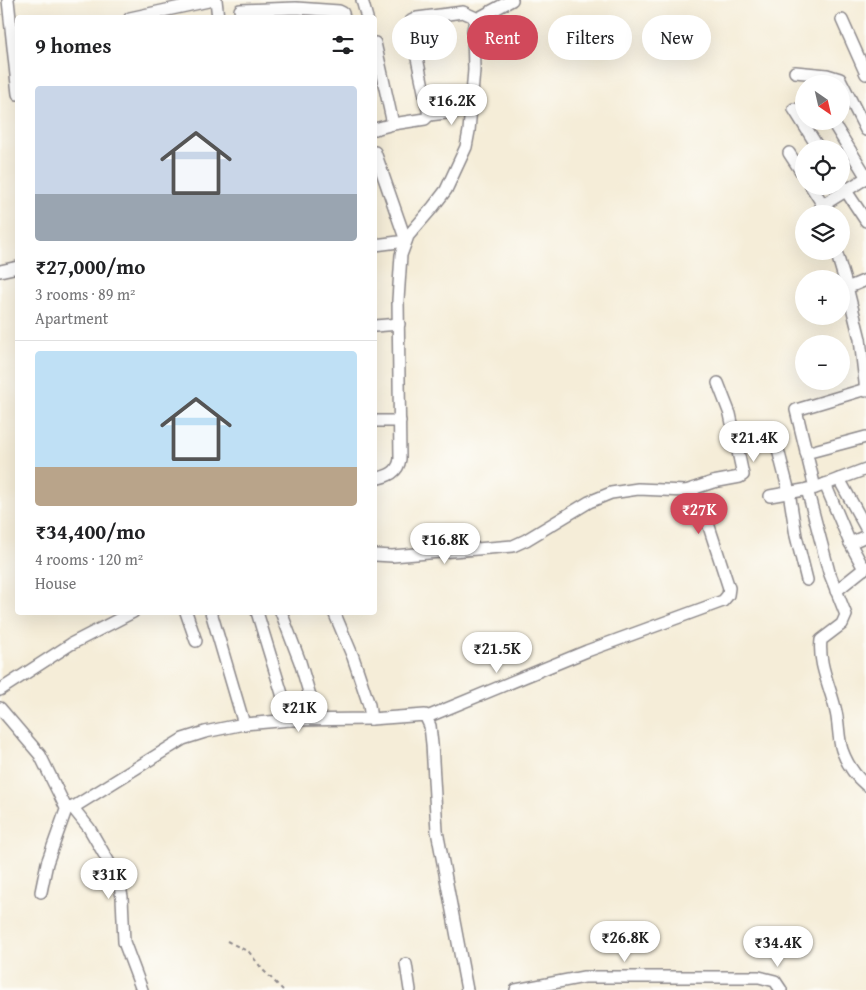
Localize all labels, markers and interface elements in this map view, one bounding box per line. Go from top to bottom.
chip: Buy [392,15,457,60]
chip: Rent [467,15,538,60]
chip: Filters [548,15,632,60]
chip: New [642,15,711,60]
text: 9 homes [35,30,111,61]
icon: filters [329,31,357,59]
north arrow [795,75,850,130]
map controls [795,75,850,390]
pin: ₹16.2K [411,84,493,126]
text: ₹16.2K [428,88,476,112]
icon: home [151,118,241,208]
button: locate [795,140,850,195]
button: layers [795,205,850,260]
text: ₹27,000/mo [35,251,145,282]
button: + [795,270,850,325]
text: 3 rooms · 89 m² [35,282,135,306]
text: Apartment [35,306,108,330]
button: − [795,335,850,390]
icon: home [151,384,241,474]
pin: ₹21.4K [713,420,795,463]
text: ₹21.4K [730,425,778,449]
pin: ₹27K [669,492,729,535]
text: ₹27K [682,497,716,521]
text: ₹34,400/mo [35,516,145,547]
pin: ₹16.8K [404,522,486,565]
text: ₹16.8K [421,527,469,551]
text: 4 rooms · 120 m² [35,547,143,571]
text: House [35,571,76,595]
pin: ₹21.5K [456,632,538,674]
text: ₹21.5K [473,636,521,660]
pin: ₹21K [269,690,329,733]
text: ₹21K [282,695,316,719]
pin: ₹31K [79,858,139,900]
text: ₹31K [92,862,126,886]
pin: ₹26.8K [584,920,666,963]
text: ₹26.8K [601,925,649,949]
pin: ₹34.4K [737,926,819,968]
text: ₹34.4K [754,930,802,954]

